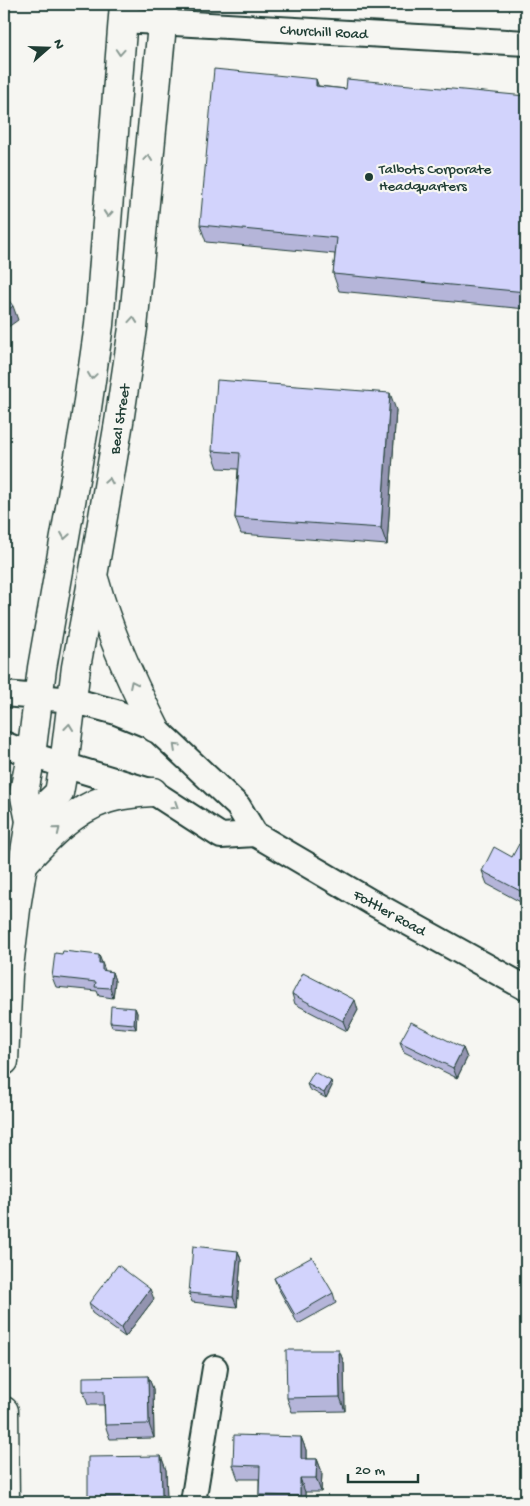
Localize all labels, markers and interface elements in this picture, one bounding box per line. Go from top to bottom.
north arrow [22,22,72,72]
street label: Churchill Road [280,22,369,44]
text: N [48,37,67,52]
one-way arrow [114,49,125,57]
one-way arrow [143,154,154,162]
place label: Talbots Corporate Headquarters [378,161,491,196]
marker: Talbots Corporate Headquarters [363,171,375,183]
one-way arrow [103,211,114,219]
one-way arrow [128,316,139,324]
one-way arrow [87,372,97,380]
street label: Beal Street [106,381,136,457]
one-way arrow [103,476,113,485]
one-way arrow [61,532,71,541]
one-way arrow [129,681,139,690]
one-way arrow [63,723,74,731]
one-way arrow [172,744,181,753]
one-way arrow [169,800,178,809]
one-way arrow [51,827,60,835]
street label: Fottler Road [349,886,430,942]
scale bar [348,1451,418,1483]
text: 20 m [355,1462,385,1480]

